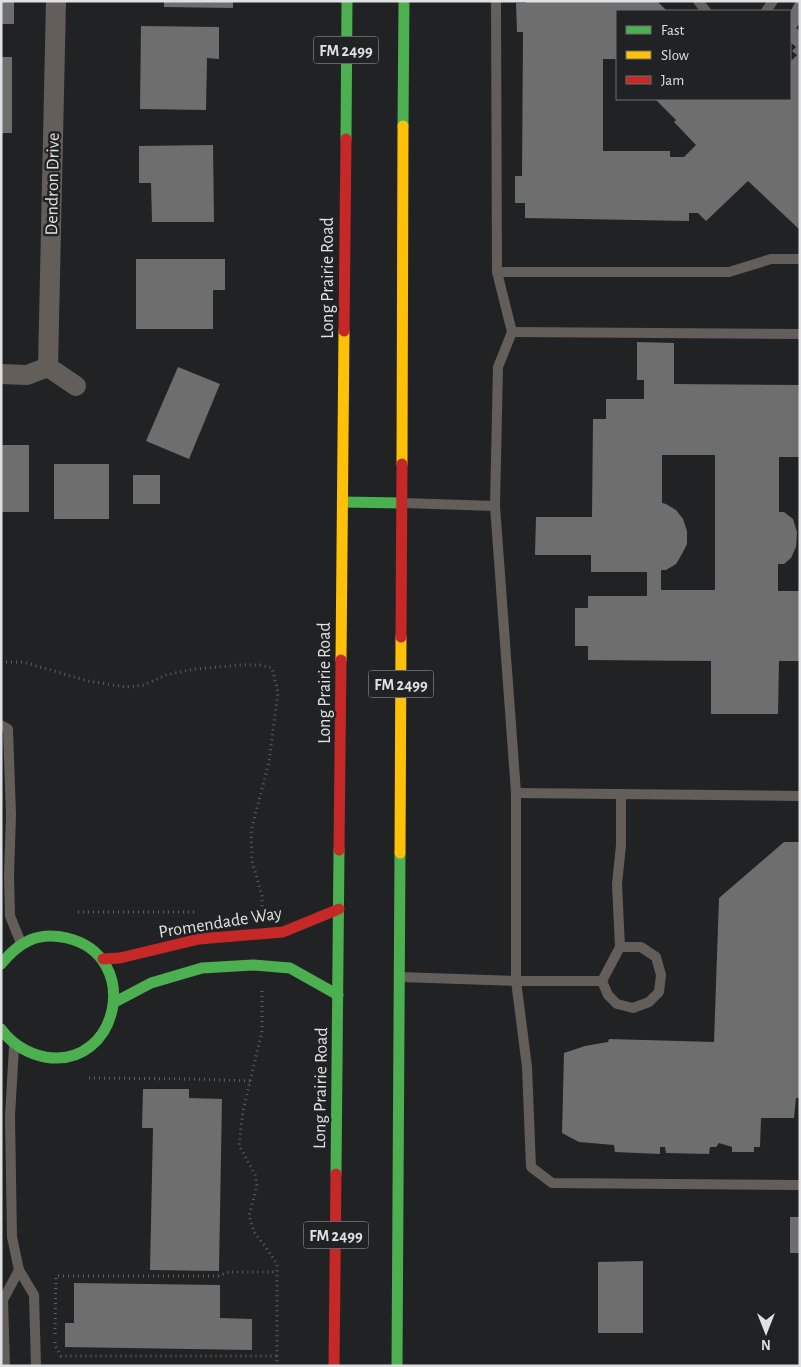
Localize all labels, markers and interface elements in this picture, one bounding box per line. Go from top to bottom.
legend [616,10,791,100]
text: Fast [661,23,685,38]
road number: FM 2499 [314,36,378,64]
text: Slow [661,48,689,63]
text: Jam [661,73,684,88]
street label: Dendron Drive [43,133,63,236]
street label: Long Prairie Road [319,217,337,339]
street label: Long Prairie Road [316,622,334,744]
road number: FM 2499 [368,671,434,698]
street label: Promendade Way [157,904,283,942]
street label: Long Prairie Road [311,1027,331,1149]
road number: FM 2499 [304,1222,368,1248]
north arrow [741,1307,791,1357]
text: N [761,1337,771,1351]

